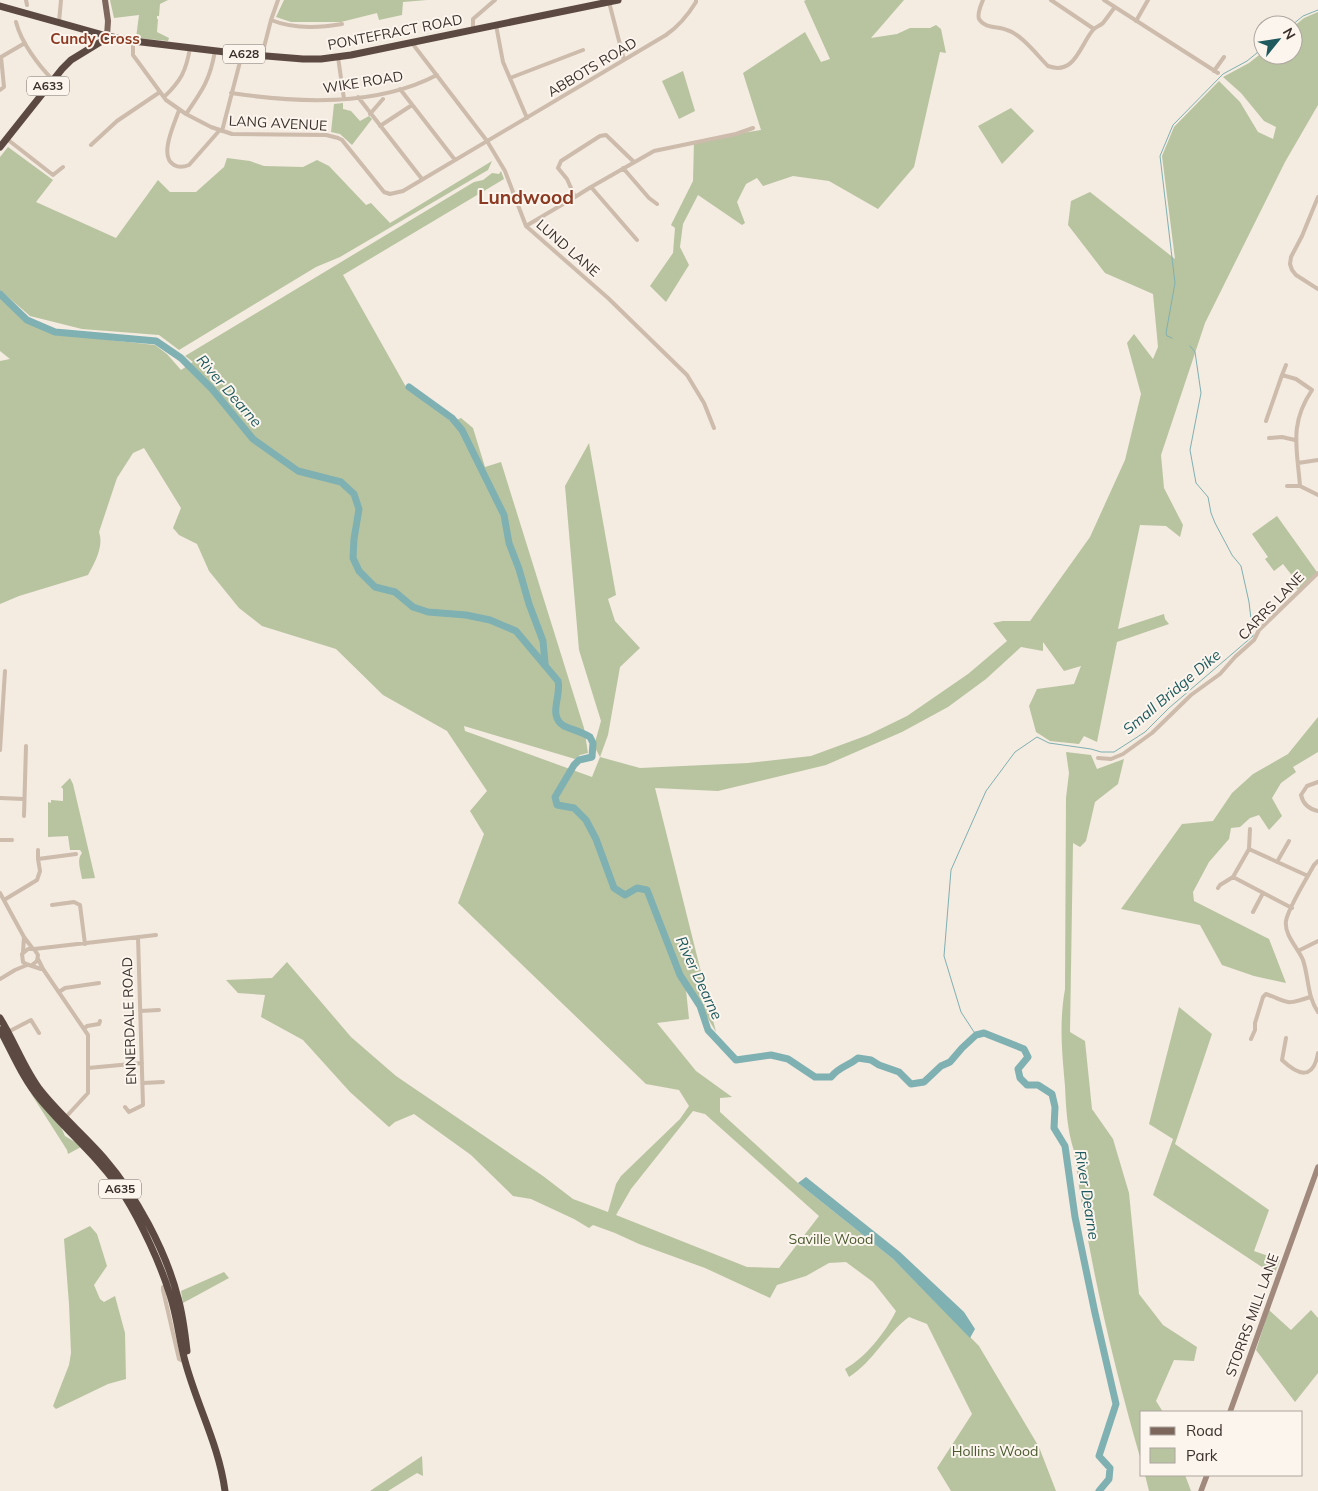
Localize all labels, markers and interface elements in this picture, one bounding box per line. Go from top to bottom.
street label: PONTEFRACT ROAD [326,10,464,54]
north arrow [1253,15,1303,65]
text: N [1279,24,1300,43]
district label: Cundy Cross [50,29,140,48]
street label: ABBOTS ROAD [544,33,640,101]
road number: A628 [223,44,265,64]
street label: WIKE ROAD [322,67,404,97]
road number: A633 [27,76,69,95]
street label: LANG AVENUE [228,111,328,135]
district label: Lundwood [478,185,574,209]
street label: LUND LANE [533,215,603,281]
water label: River Dearne [193,350,266,431]
street label: CARRS LANE [1234,568,1308,644]
water label: Small Bridge Dike [1119,645,1225,738]
water label: River Dearne [672,933,727,1023]
street label: ENNERDALE ROAD [118,957,140,1085]
water label: River Dearne [1071,1149,1104,1241]
road number: A635 [99,1180,141,1198]
park label: Saville Wood [789,1230,873,1248]
street label: STORRS MILL LANE [1221,1251,1283,1379]
legend [1140,1411,1303,1476]
text: Road [1186,1421,1223,1440]
park label: Hollins Wood [952,1442,1038,1460]
text: Park [1186,1446,1218,1465]

